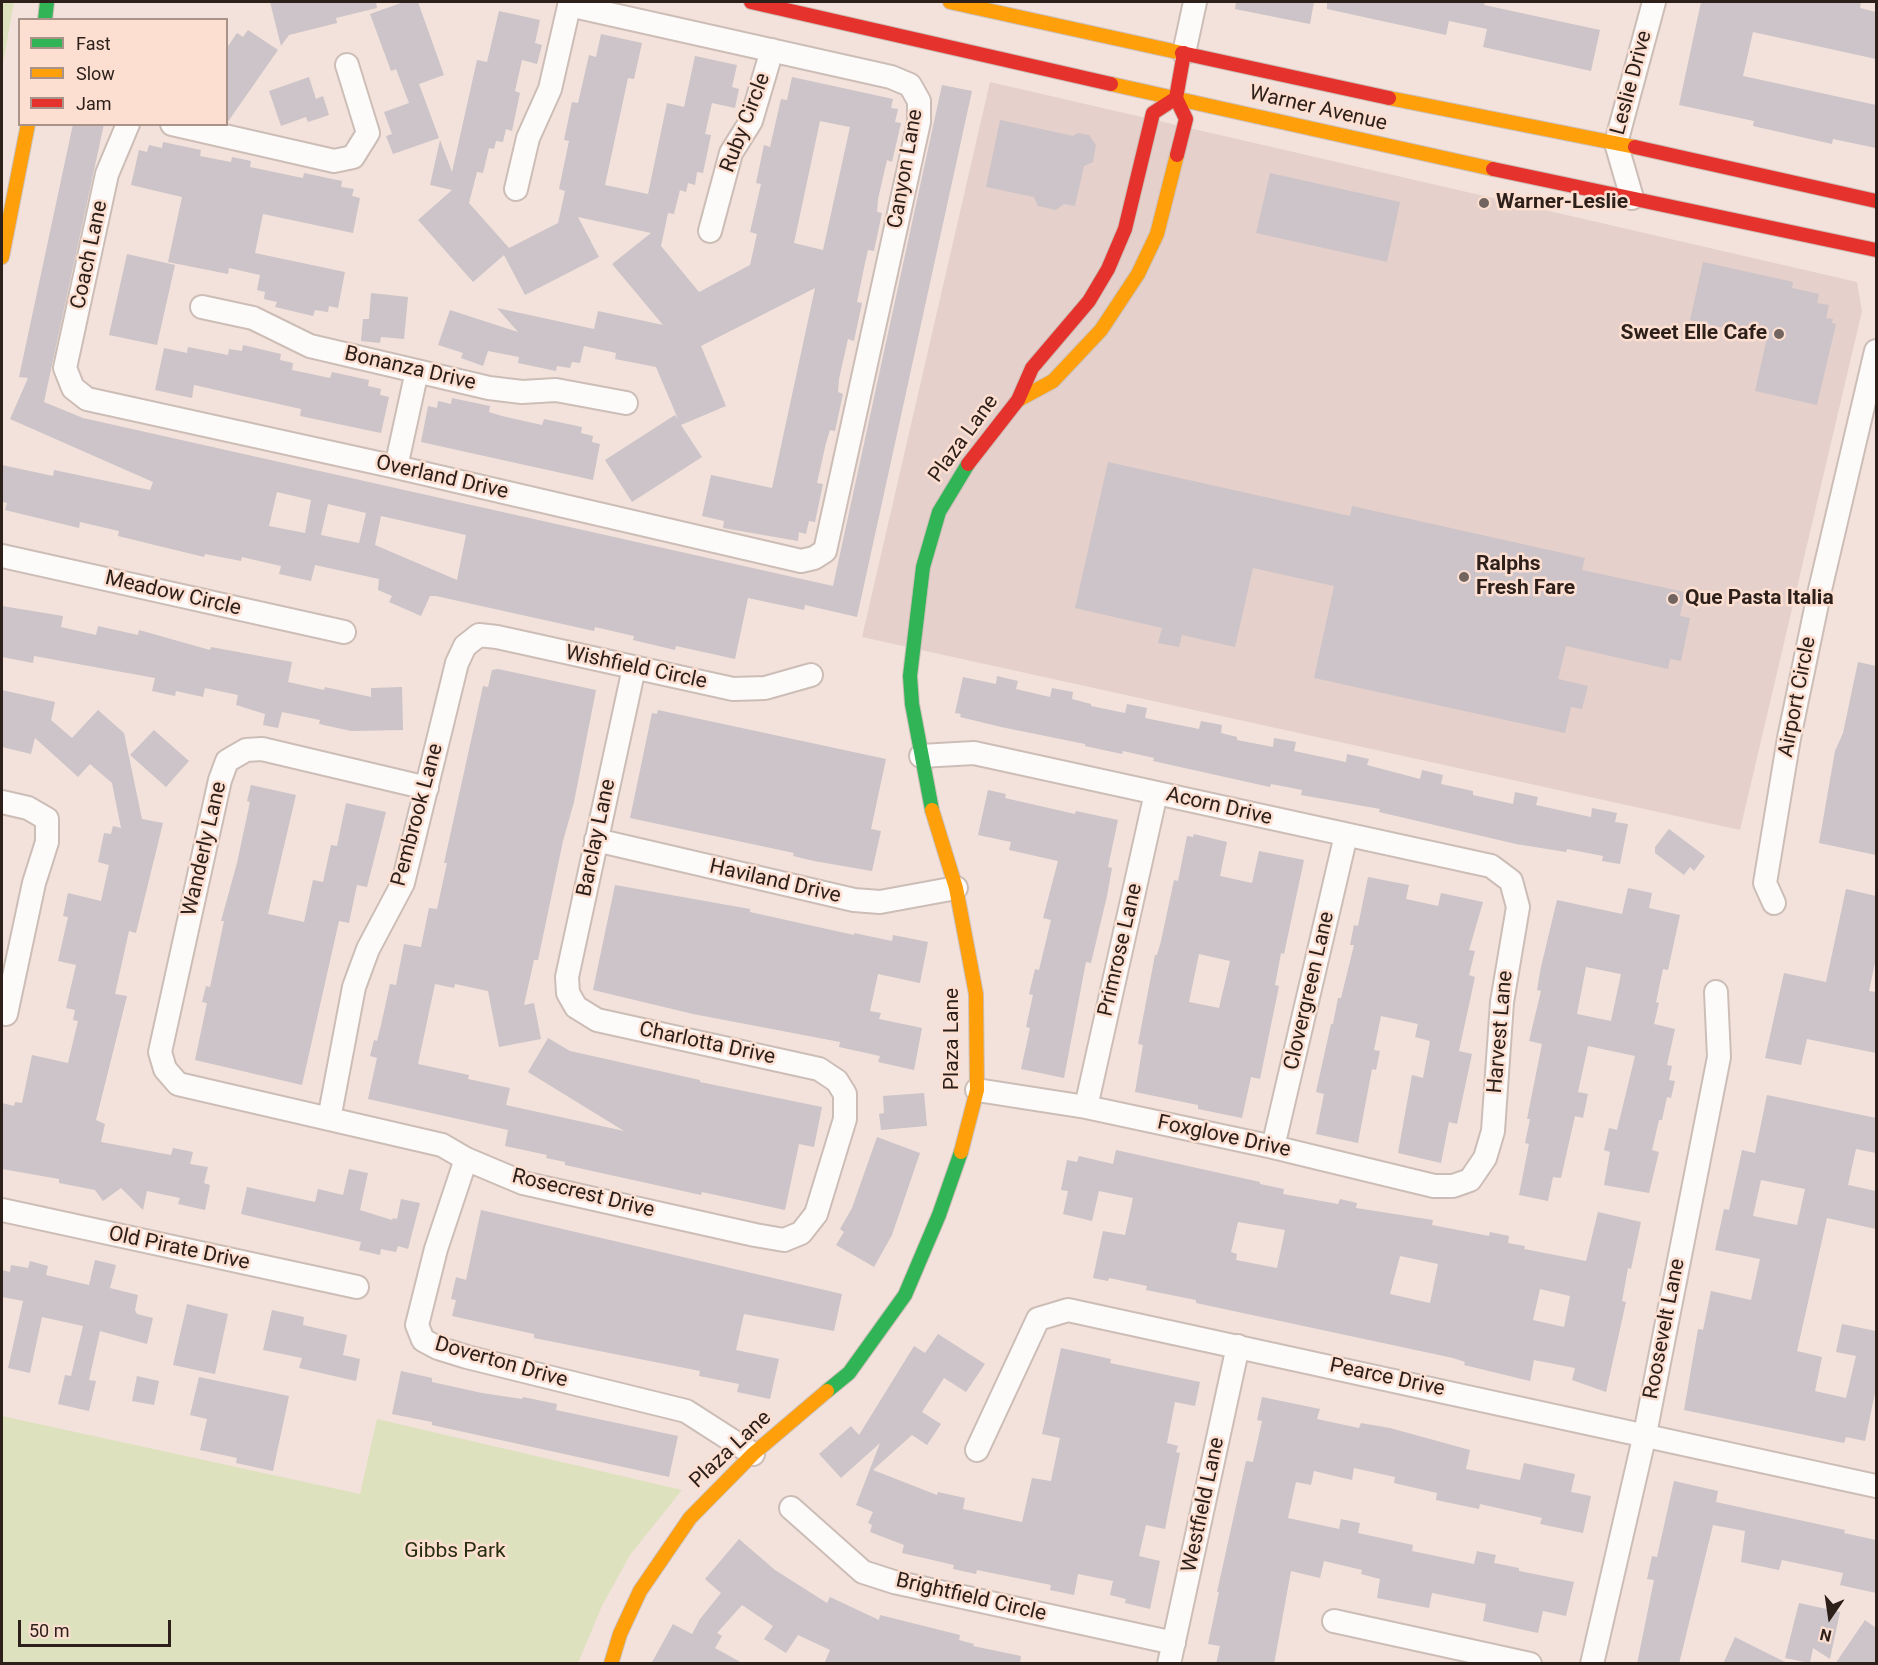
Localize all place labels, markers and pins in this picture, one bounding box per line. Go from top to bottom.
place label: Warner-Leslie [1496,190,1628,216]
marker: Warner-Leslie [1477,196,1491,210]
place label: Sweet Elle Cafe [1621,321,1767,347]
marker: Sweet Elle Cafe [1772,327,1786,341]
place label: Ralphs Fresh Fare [1476,552,1575,602]
marker: Ralphs Fresh Fare [1457,570,1471,584]
place label: Que Pasta Italia [1685,586,1834,612]
marker: Que Pasta Italia [1666,592,1680,606]

